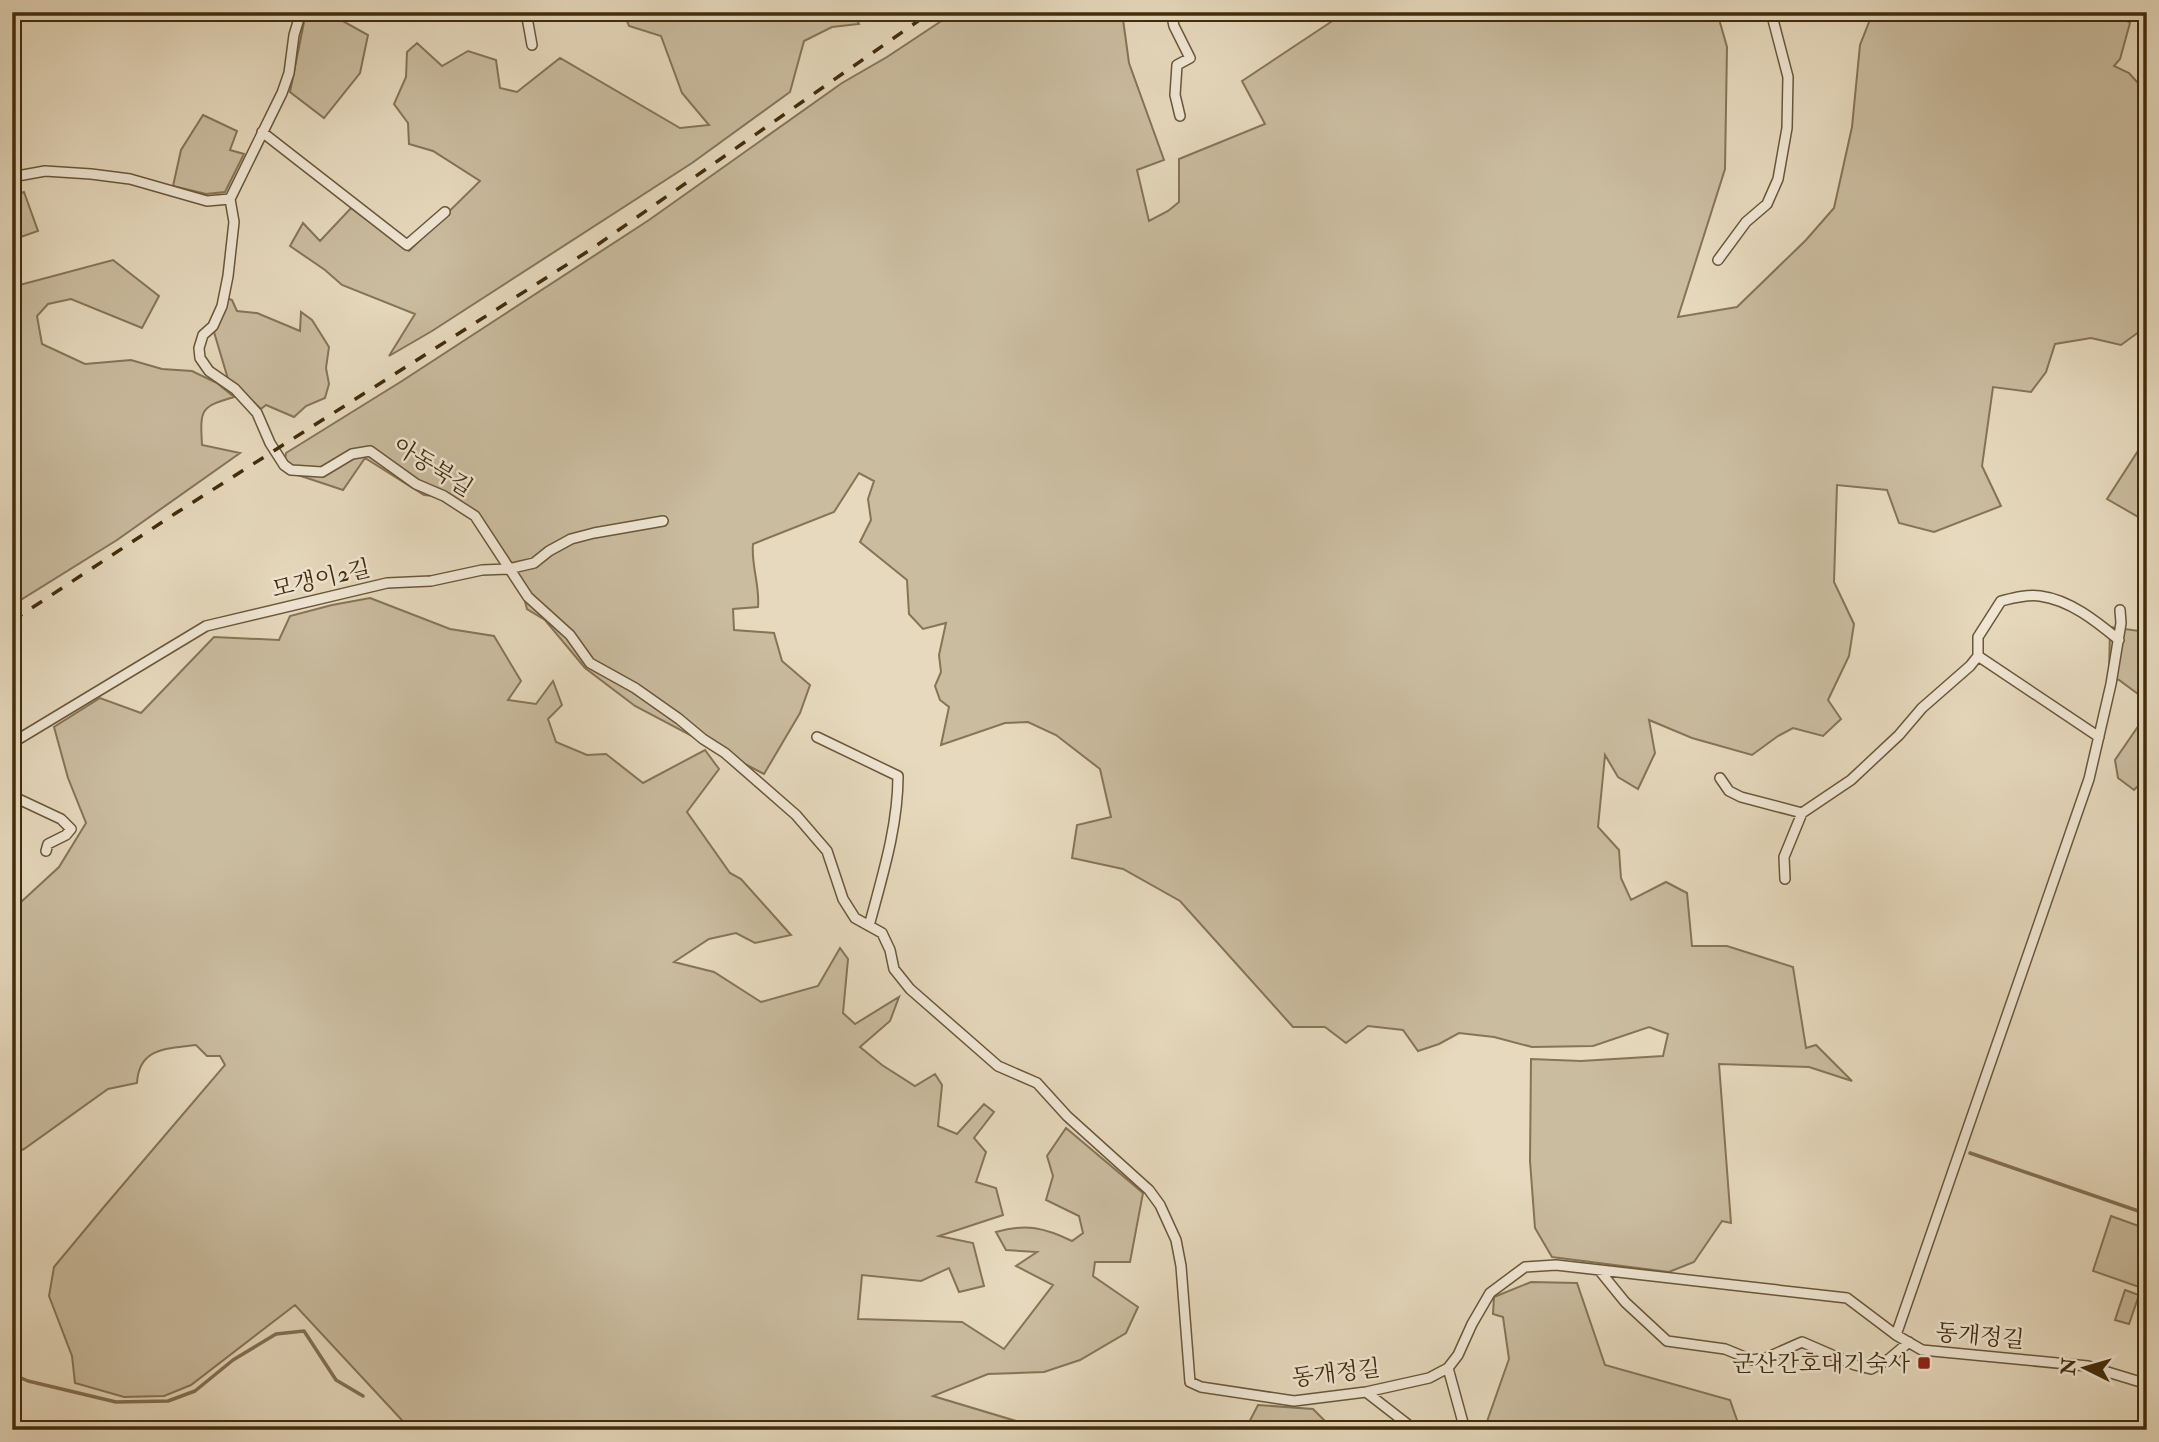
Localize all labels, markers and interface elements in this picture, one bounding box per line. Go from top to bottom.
street label: 아동북길 [388,431,478,503]
street label: 모갱이2길 [269,554,373,604]
street label: 동개정길 [1934,1318,2026,1354]
north arrow [2050,1334,2120,1404]
place label: 군산간호대기숙사 [1732,1349,1911,1378]
street label: 동개정길 [1290,1353,1382,1393]
marker: 군산간호대기숙사 [1916,1355,1932,1371]
text: N [2056,1356,2082,1377]

